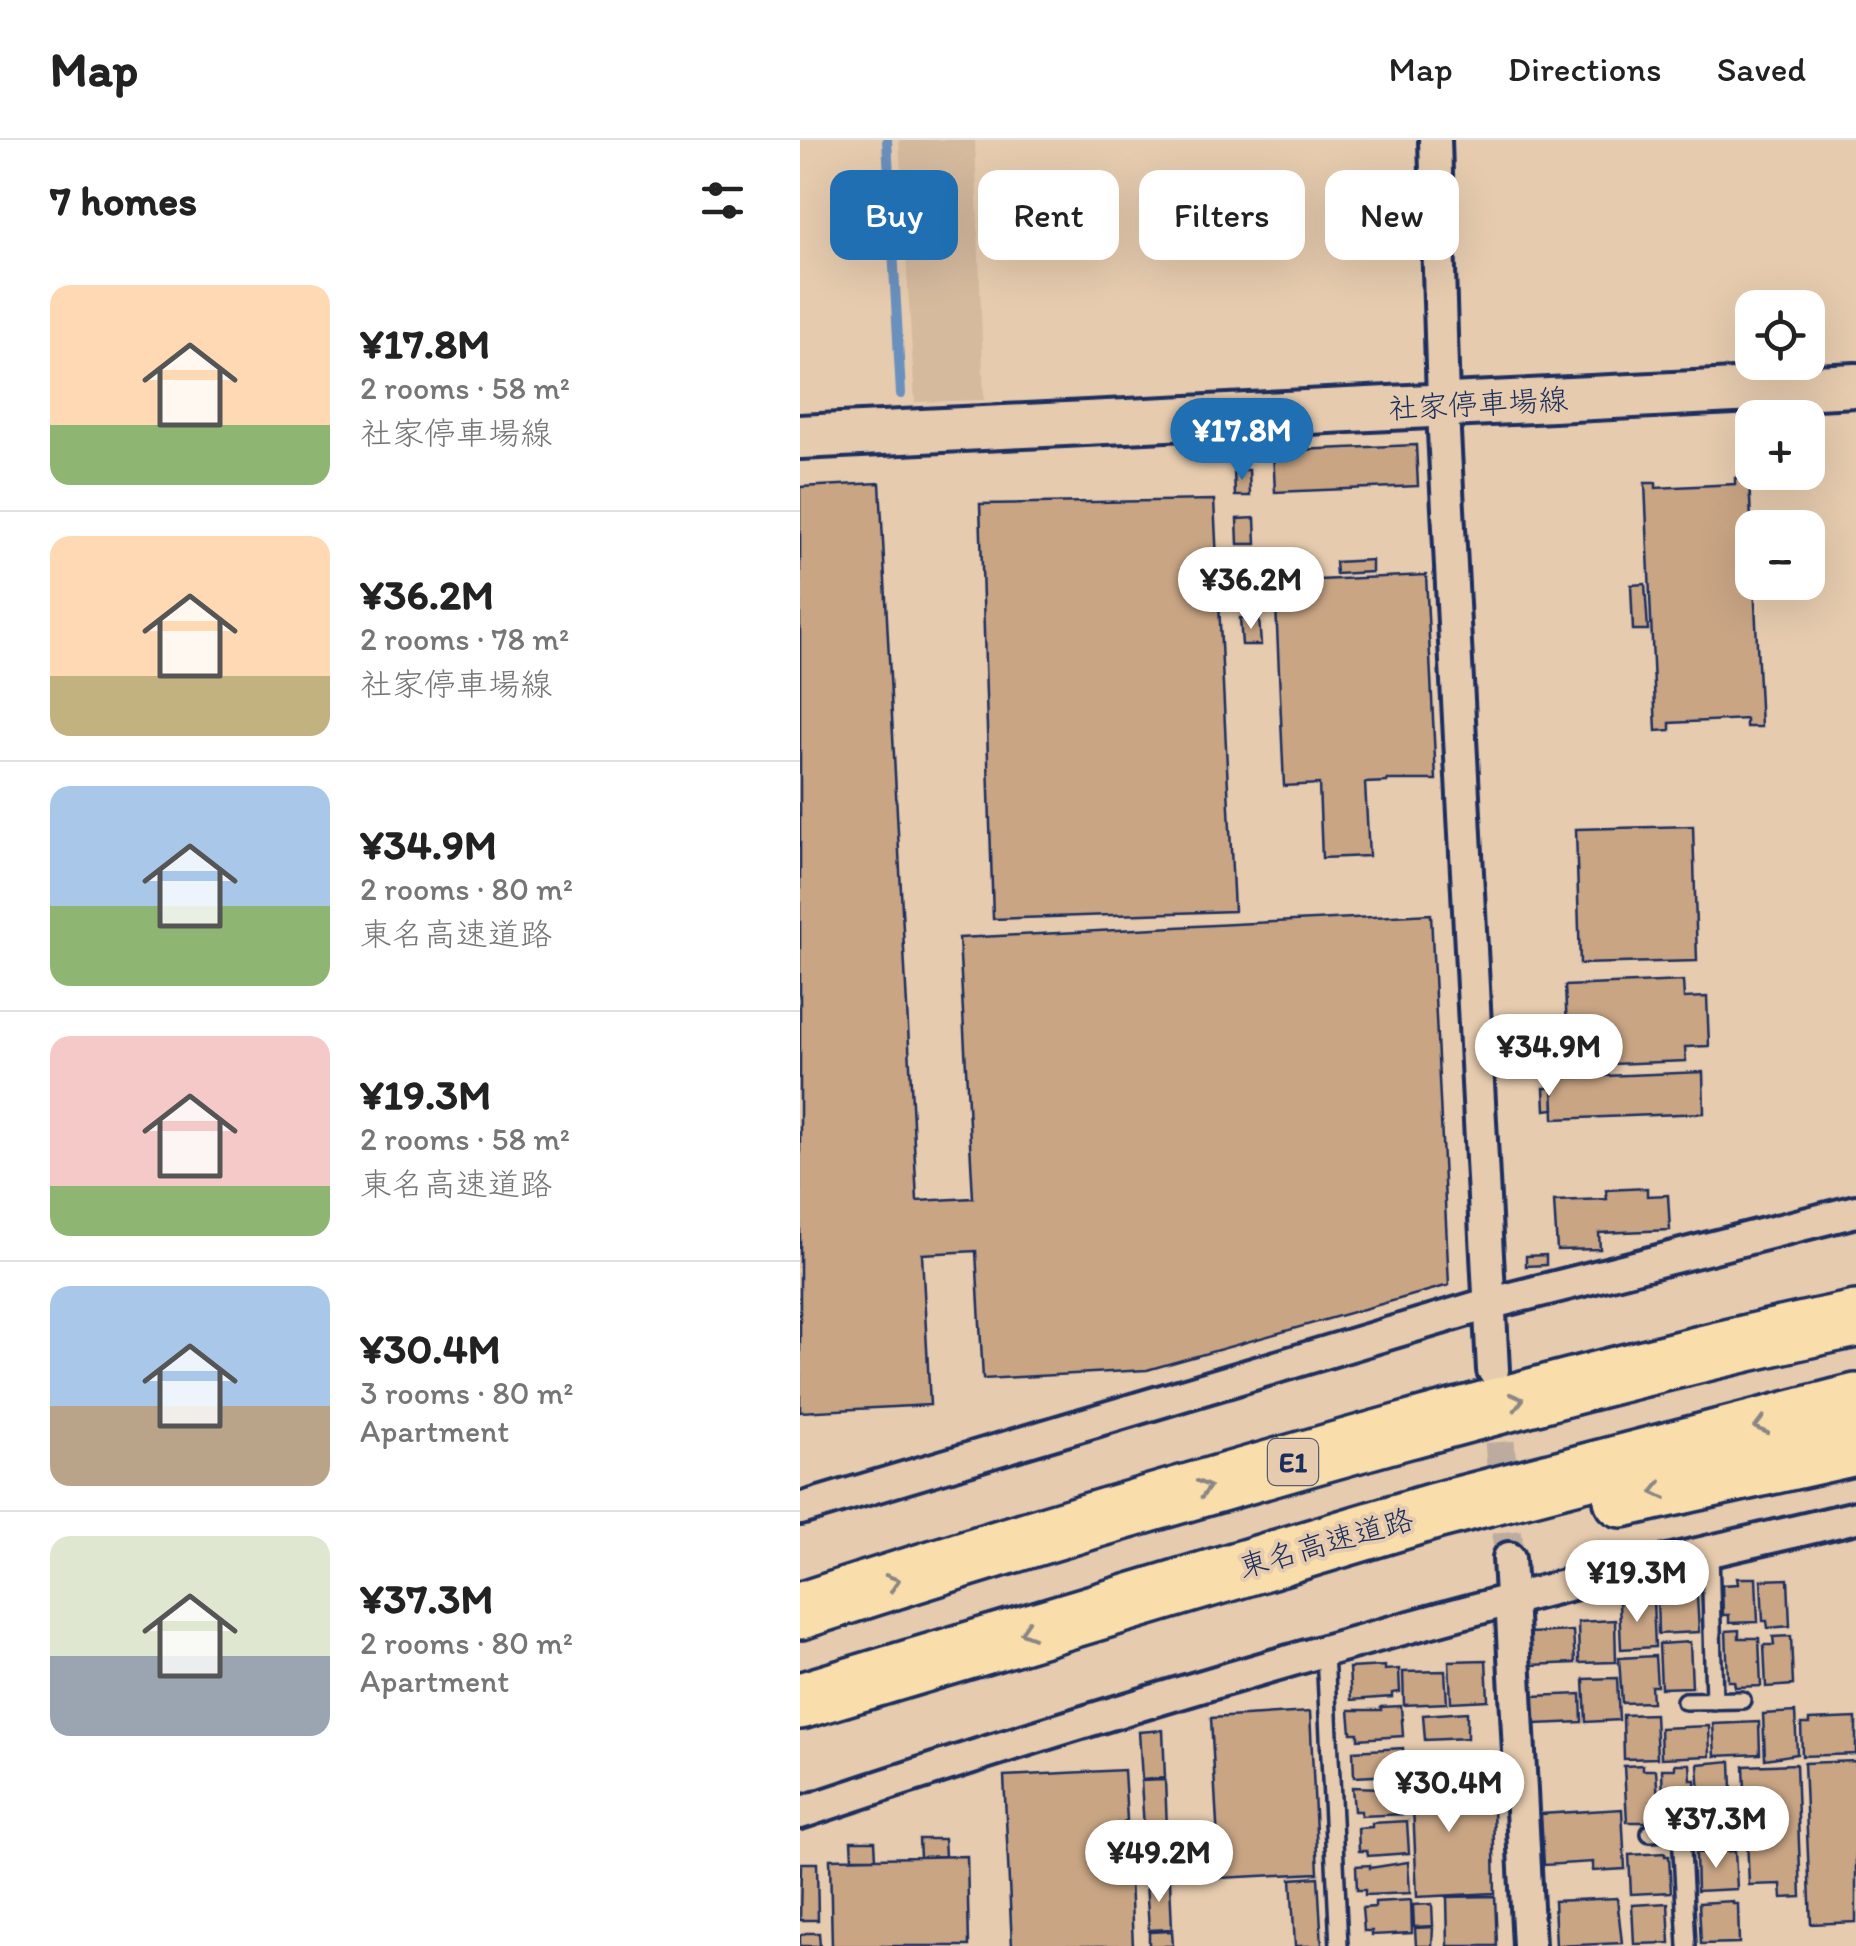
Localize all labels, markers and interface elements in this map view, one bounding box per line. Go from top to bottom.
text: Map [50,40,138,98]
text: Map [1389,48,1453,90]
text: Directions [1508,48,1662,90]
text: Saved [1717,48,1806,90]
chip: Buy [830,170,958,260]
chip: Rent [978,170,1119,260]
chip: Filters [1139,170,1305,260]
chip: New [1325,170,1459,260]
icon: filters [695,173,750,228]
text: 7 homes [50,175,197,226]
map controls [1735,290,1825,600]
button: locate [1735,290,1825,380]
text: ¥17.8M [360,318,490,369]
icon: home [130,325,250,445]
text: 2 rooms · 58 m² [360,369,570,407]
street label: 社家停車場線 [1387,380,1569,427]
pin: ¥17.8M [1161,398,1323,483]
button: + [1735,400,1825,490]
text: ¥17.8M [1192,411,1292,449]
text: 社家停車場線 [360,414,552,452]
button: − [1735,510,1825,600]
pin: ¥36.2M [1170,547,1332,632]
text: ¥36.2M [1200,560,1302,598]
text: ¥36.2M [360,569,494,620]
icon: home [130,576,250,696]
text: 2 rooms · 78 m² [360,620,569,658]
text: 社家停車場線 [360,665,552,703]
text: ¥34.9M [360,819,497,870]
icon: home [130,826,250,946]
text: 2 rooms · 80 m² [360,870,573,908]
text: 東名高速道路 [360,915,552,953]
pin: ¥34.9M [1468,1014,1630,1099]
text: ¥34.9M [1497,1027,1601,1065]
text: ¥19.3M [360,1069,491,1120]
icon: home [130,1076,250,1196]
text: 2 rooms · 58 m² [360,1120,570,1158]
text: 東名高速道路 [360,1165,552,1203]
text: ¥30.4M [360,1323,501,1374]
icon: home [130,1326,250,1446]
text: 3 rooms · 80 m² [360,1374,574,1412]
one-way arrow [1508,1391,1525,1412]
text: Apartment [360,1412,509,1450]
one-way arrow [1753,1414,1770,1435]
road number: E1 [1268,1439,1318,1485]
one-way arrow [1195,1479,1212,1500]
one-way arrow [1650,1479,1667,1500]
street label: 東名高速道路 [1234,1500,1417,1585]
pin: ¥19.3M [1556,1540,1718,1625]
text: ¥19.3M [1587,1553,1687,1591]
text: ¥37.3M [360,1573,493,1624]
one-way arrow [884,1573,901,1593]
icon: home [130,1576,250,1696]
one-way arrow [1019,1619,1036,1640]
text: 2 rooms · 80 m² [360,1624,573,1662]
text: Apartment [360,1662,509,1700]
pin: ¥30.4M [1368,1750,1530,1835]
text: ¥30.4M [1395,1763,1503,1801]
pin: ¥37.3M [1635,1786,1797,1871]
text: ¥37.3M [1665,1799,1767,1837]
pin: ¥49.2M [1078,1820,1240,1905]
text: ¥49.2M [1107,1833,1211,1871]

